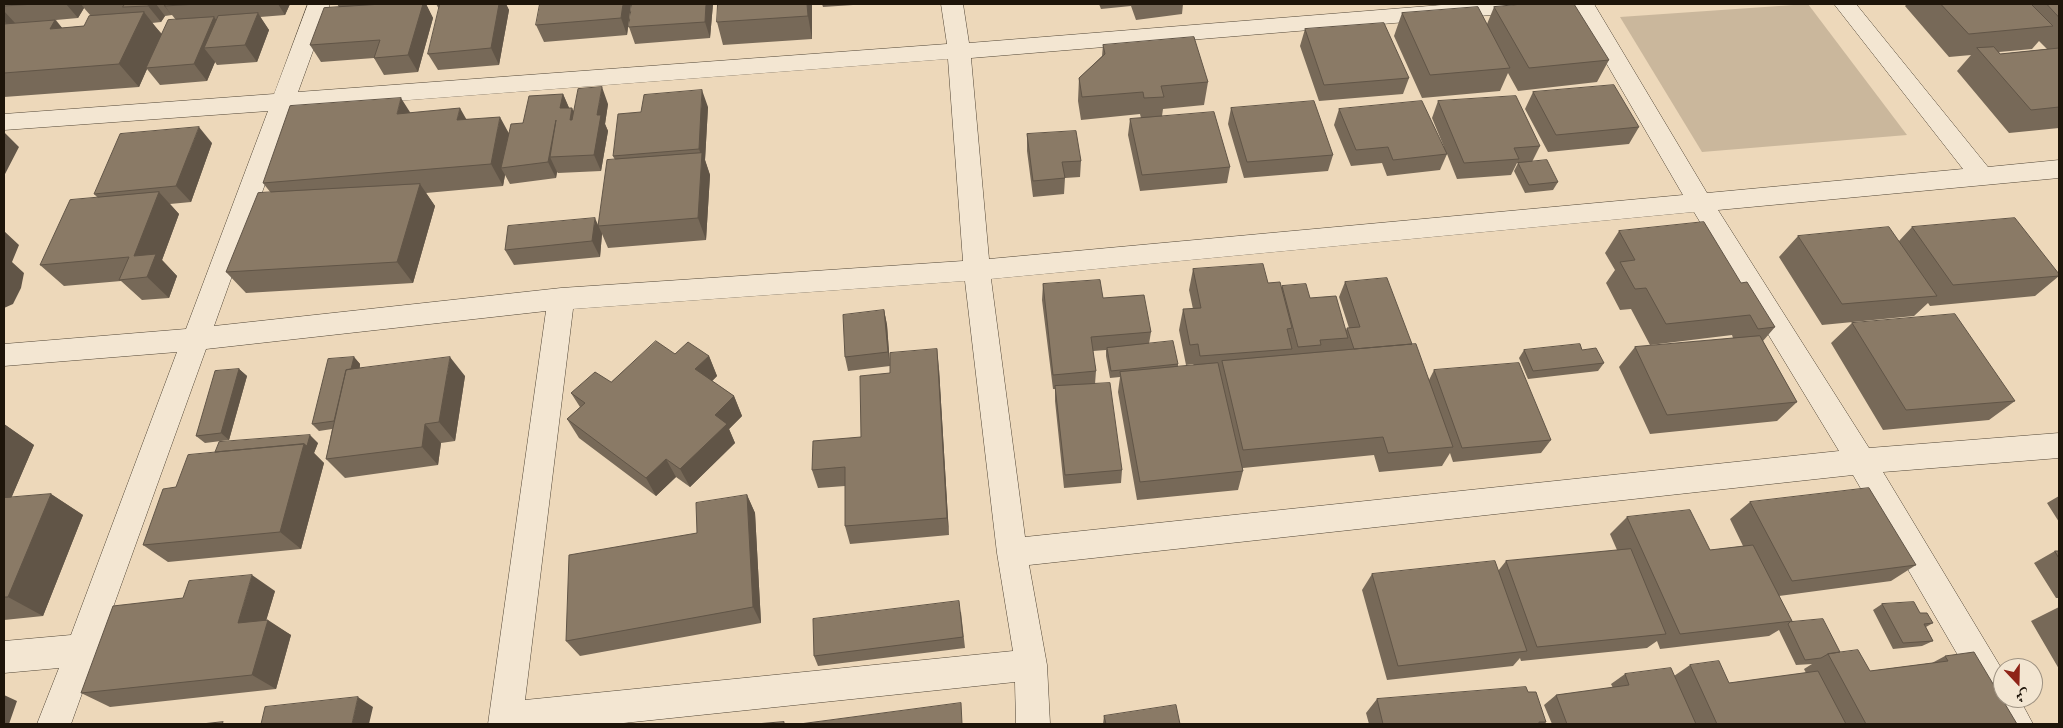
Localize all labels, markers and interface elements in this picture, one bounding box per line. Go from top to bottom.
north arrow [1993,658,2043,708]
text: ش [2013,685,2033,707]

